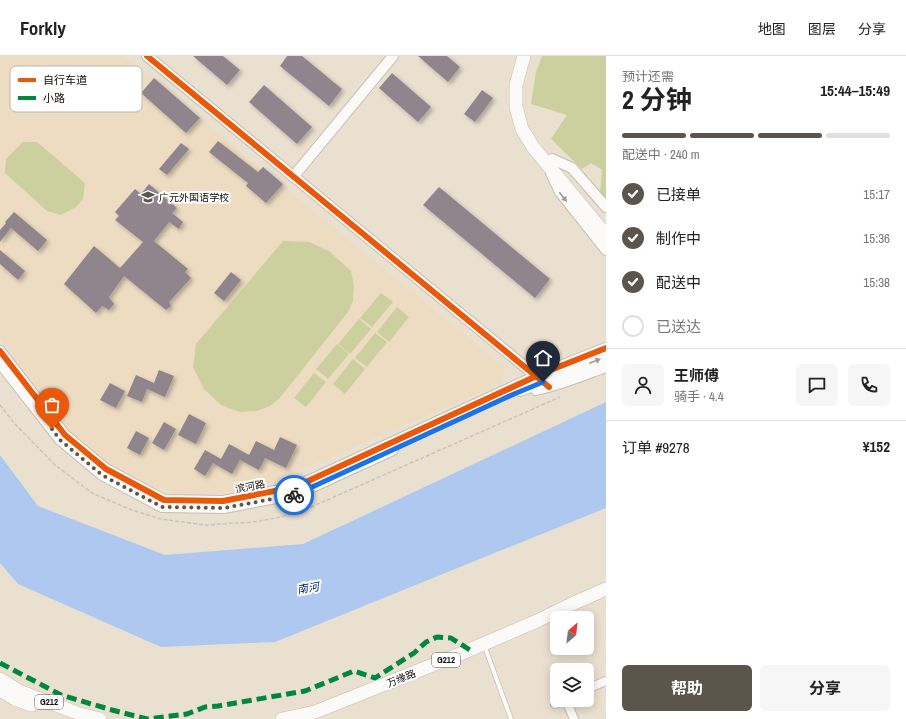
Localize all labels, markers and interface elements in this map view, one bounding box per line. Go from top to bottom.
text: Forkly [20,15,66,41]
text: 地图 [758,20,786,38]
text: 图层 [808,20,836,38]
text: 分享 [858,20,886,38]
legend [10,66,142,112]
text: 预计还需 [622,68,674,85]
text: 自行车道 [43,73,87,87]
text: 15:44–15:49 [820,80,890,101]
text: 2 分钟 [622,82,692,117]
text: 小路 [43,91,65,105]
text: 配送中 · 240 m [622,146,700,163]
icon: check [622,183,644,205]
text: 已接单 [656,184,701,205]
text: 15:17 [863,186,890,203]
school or university icon: 广元外国语学校 [140,189,156,205]
place label: 广元外国语学校 [159,191,229,204]
one-way arrow [559,191,568,202]
icon: check [622,227,644,249]
text: 制作中 [656,228,701,249]
text: 15:36 [863,230,890,247]
icon: check [622,271,644,293]
text: 配送中 [656,272,701,293]
text: 15:38 [863,274,890,291]
text: 已送达 [656,316,701,337]
pin [526,341,560,382]
icon: home [532,347,554,369]
one-way arrow [589,358,601,364]
button: person [622,364,664,406]
button: chat [796,364,838,406]
button: phone [848,364,890,406]
text: 王师傅 [674,365,719,386]
pin [35,388,69,429]
text: 骑手 · 4.4 [674,388,724,405]
icon: bag [41,394,63,416]
text: ¥152 [863,436,890,457]
text: 订单 #9278 [622,437,690,458]
courier [274,475,314,515]
street label: 滨河路 [234,477,266,496]
icon: bike [283,484,305,506]
water label: 南河 [296,579,322,597]
north arrow [550,611,594,655]
map controls [550,611,594,707]
road number: G212 [432,653,460,667]
button: layers [550,663,594,707]
button: 帮助 [622,665,752,711]
button: 分享 [760,665,890,711]
street label: 万缘路 [385,667,418,690]
road number: G212 [35,695,63,709]

